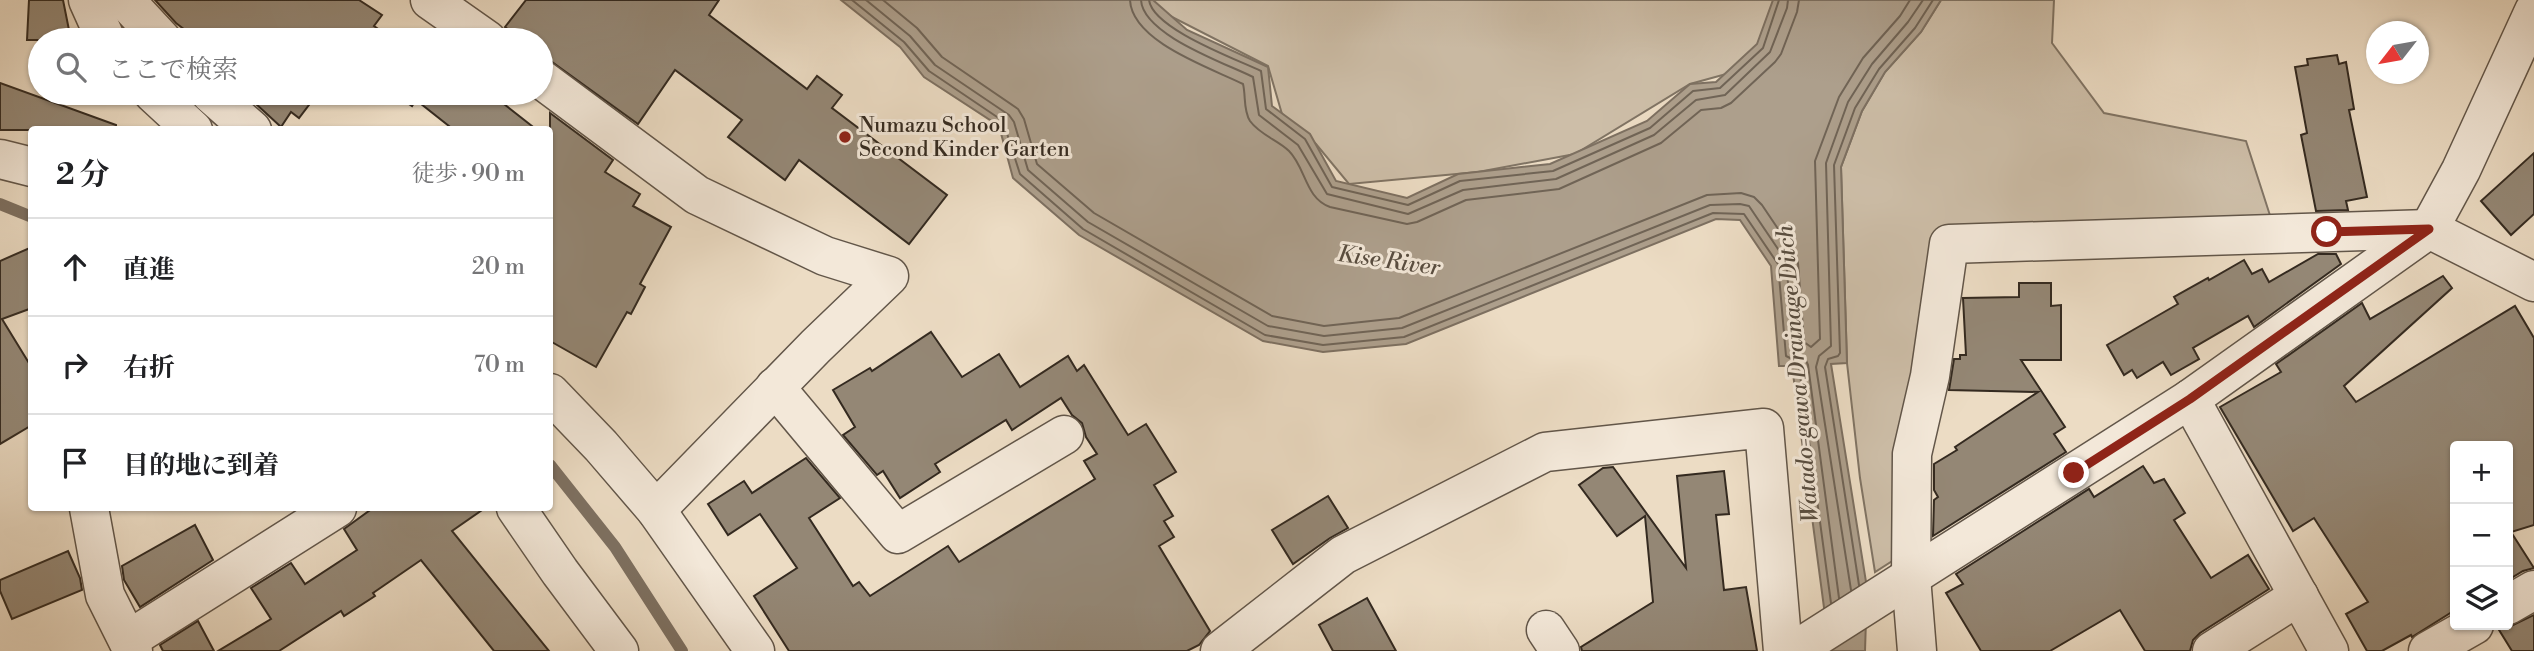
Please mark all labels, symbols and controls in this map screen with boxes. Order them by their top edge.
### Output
north arrow [2366,21,2429,84]
search box [28,28,553,105]
icon: search [52,48,90,86]
text: ここで検索 [108,54,238,86]
place label: Numazu School Second Kinder Garten [859,113,1070,163]
marker: Numazu School Second Kinder Garten [837,129,853,145]
text: 2 分 [56,156,110,194]
text: 徒歩 · 90 m [412,160,525,188]
route start [2311,216,2342,247]
water label: Watado-gawa Drainage Ditch [1771,224,1825,524]
water label: Kise River [1336,240,1443,282]
icon: ahead [56,248,94,286]
text: 20 m [472,253,525,281]
text: 直進 [123,254,175,286]
icon: right [56,346,94,384]
text: 70 m [474,351,525,379]
text: 右折 [123,352,175,384]
map controls [2450,441,2513,630]
button: + [2450,441,2513,504]
icon: arrive [56,444,94,482]
text: 目的地に到着 [123,450,279,482]
route end [2058,457,2089,488]
button: − [2450,504,2513,567]
button: layers [2450,567,2513,630]

